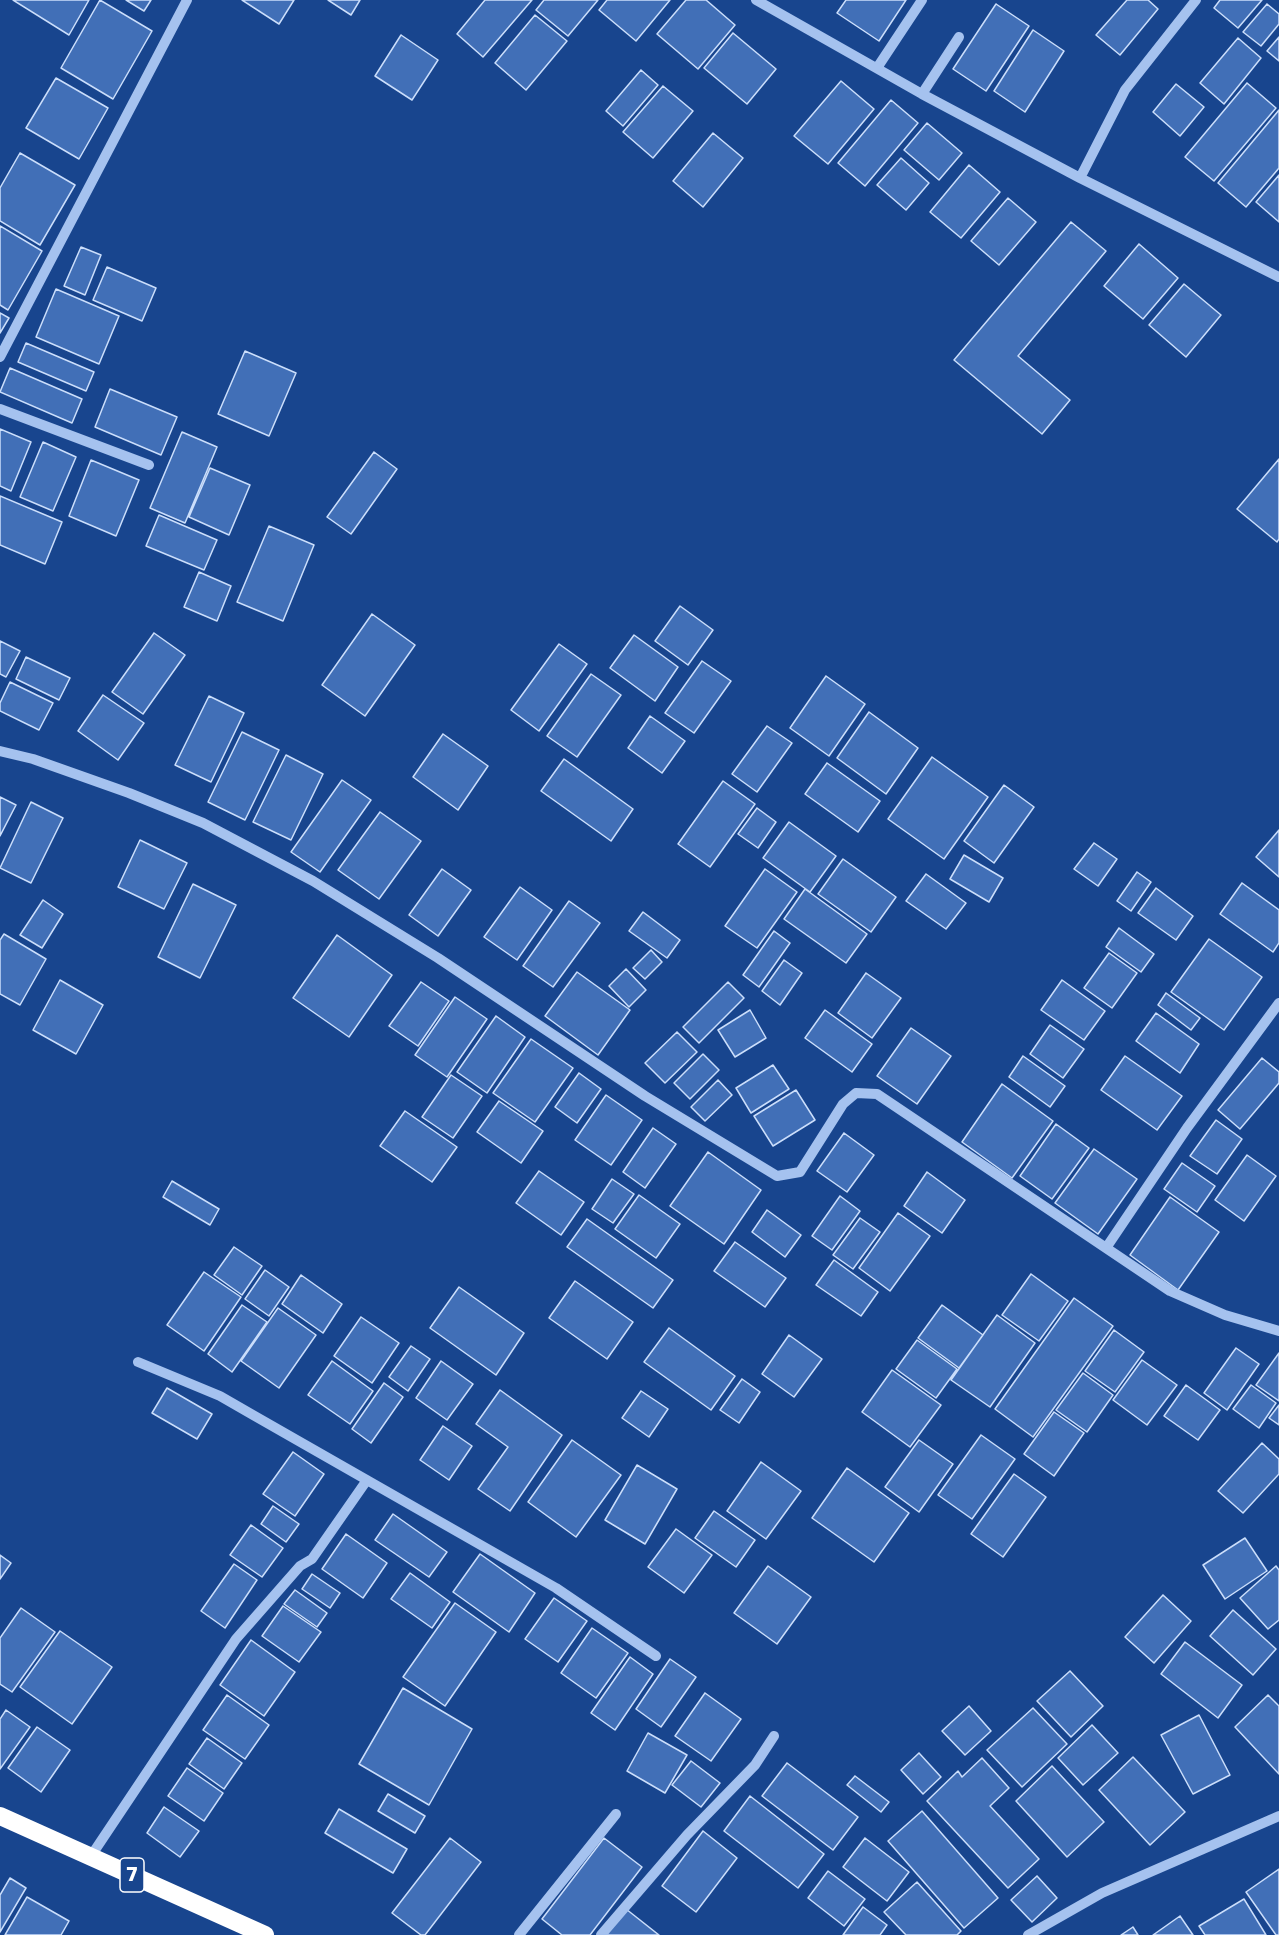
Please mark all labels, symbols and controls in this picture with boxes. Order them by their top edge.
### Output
road number: 7 [120,1858,144,1892]

